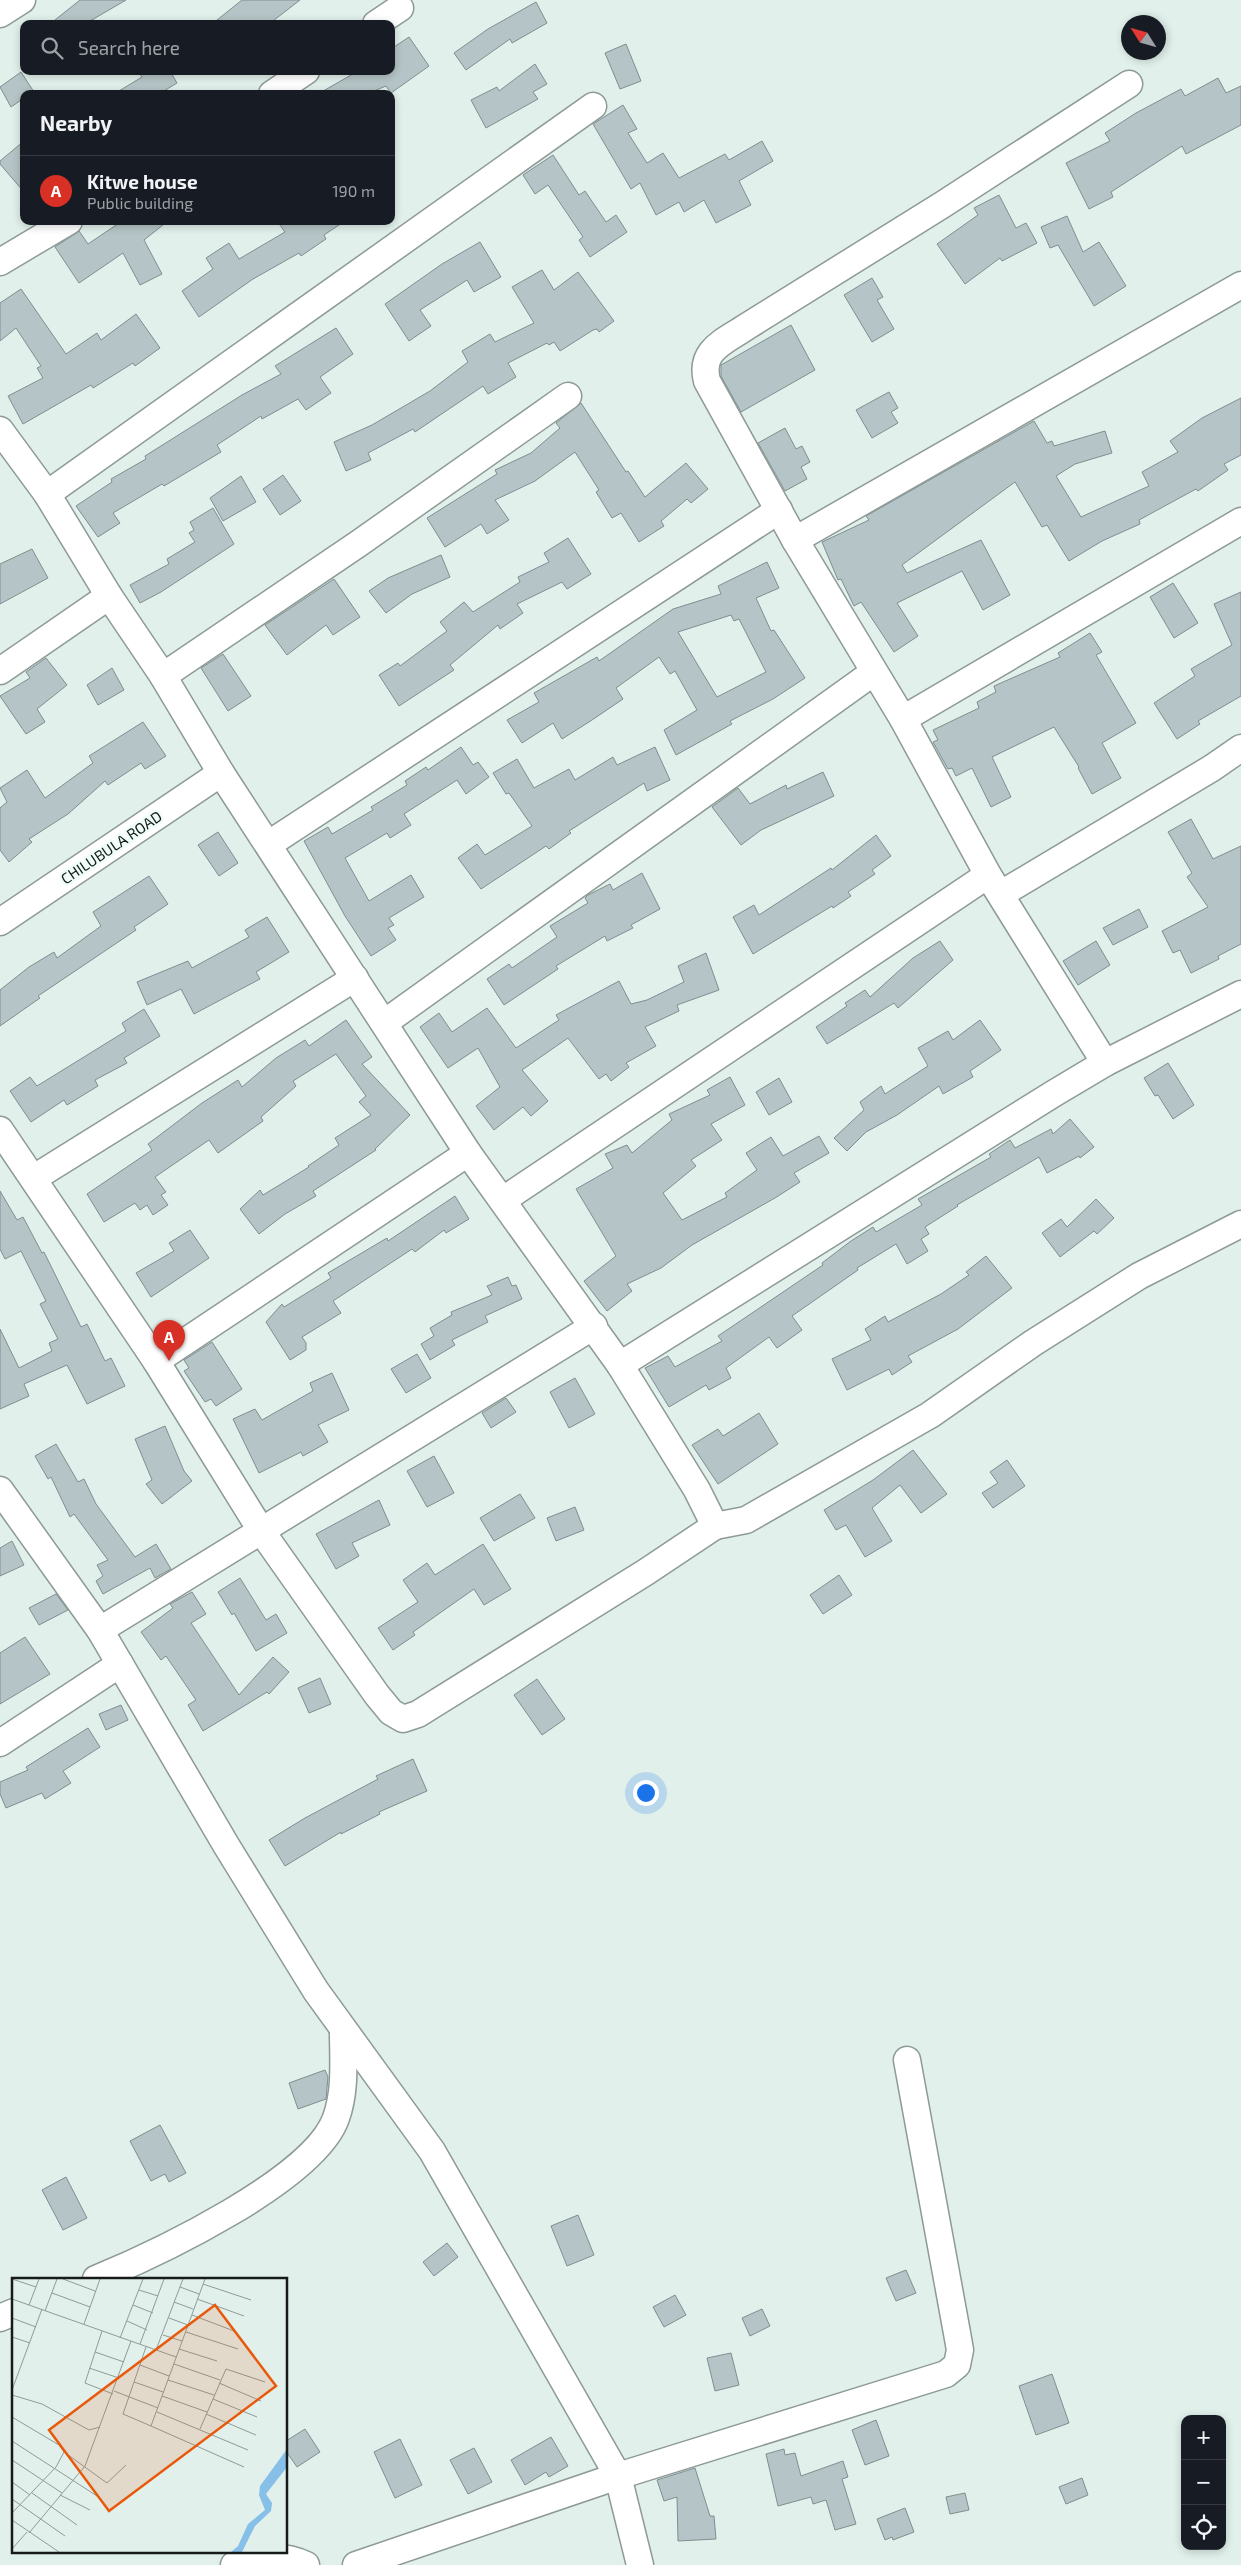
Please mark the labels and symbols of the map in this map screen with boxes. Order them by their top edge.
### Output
north arrow [1121,15,1166,60]
street label: CHILUBULA ROAD [57,807,165,887]
pin: A [153,1320,185,1361]
your location [633,1780,659,1806]
inset map [12,2278,288,2552]

